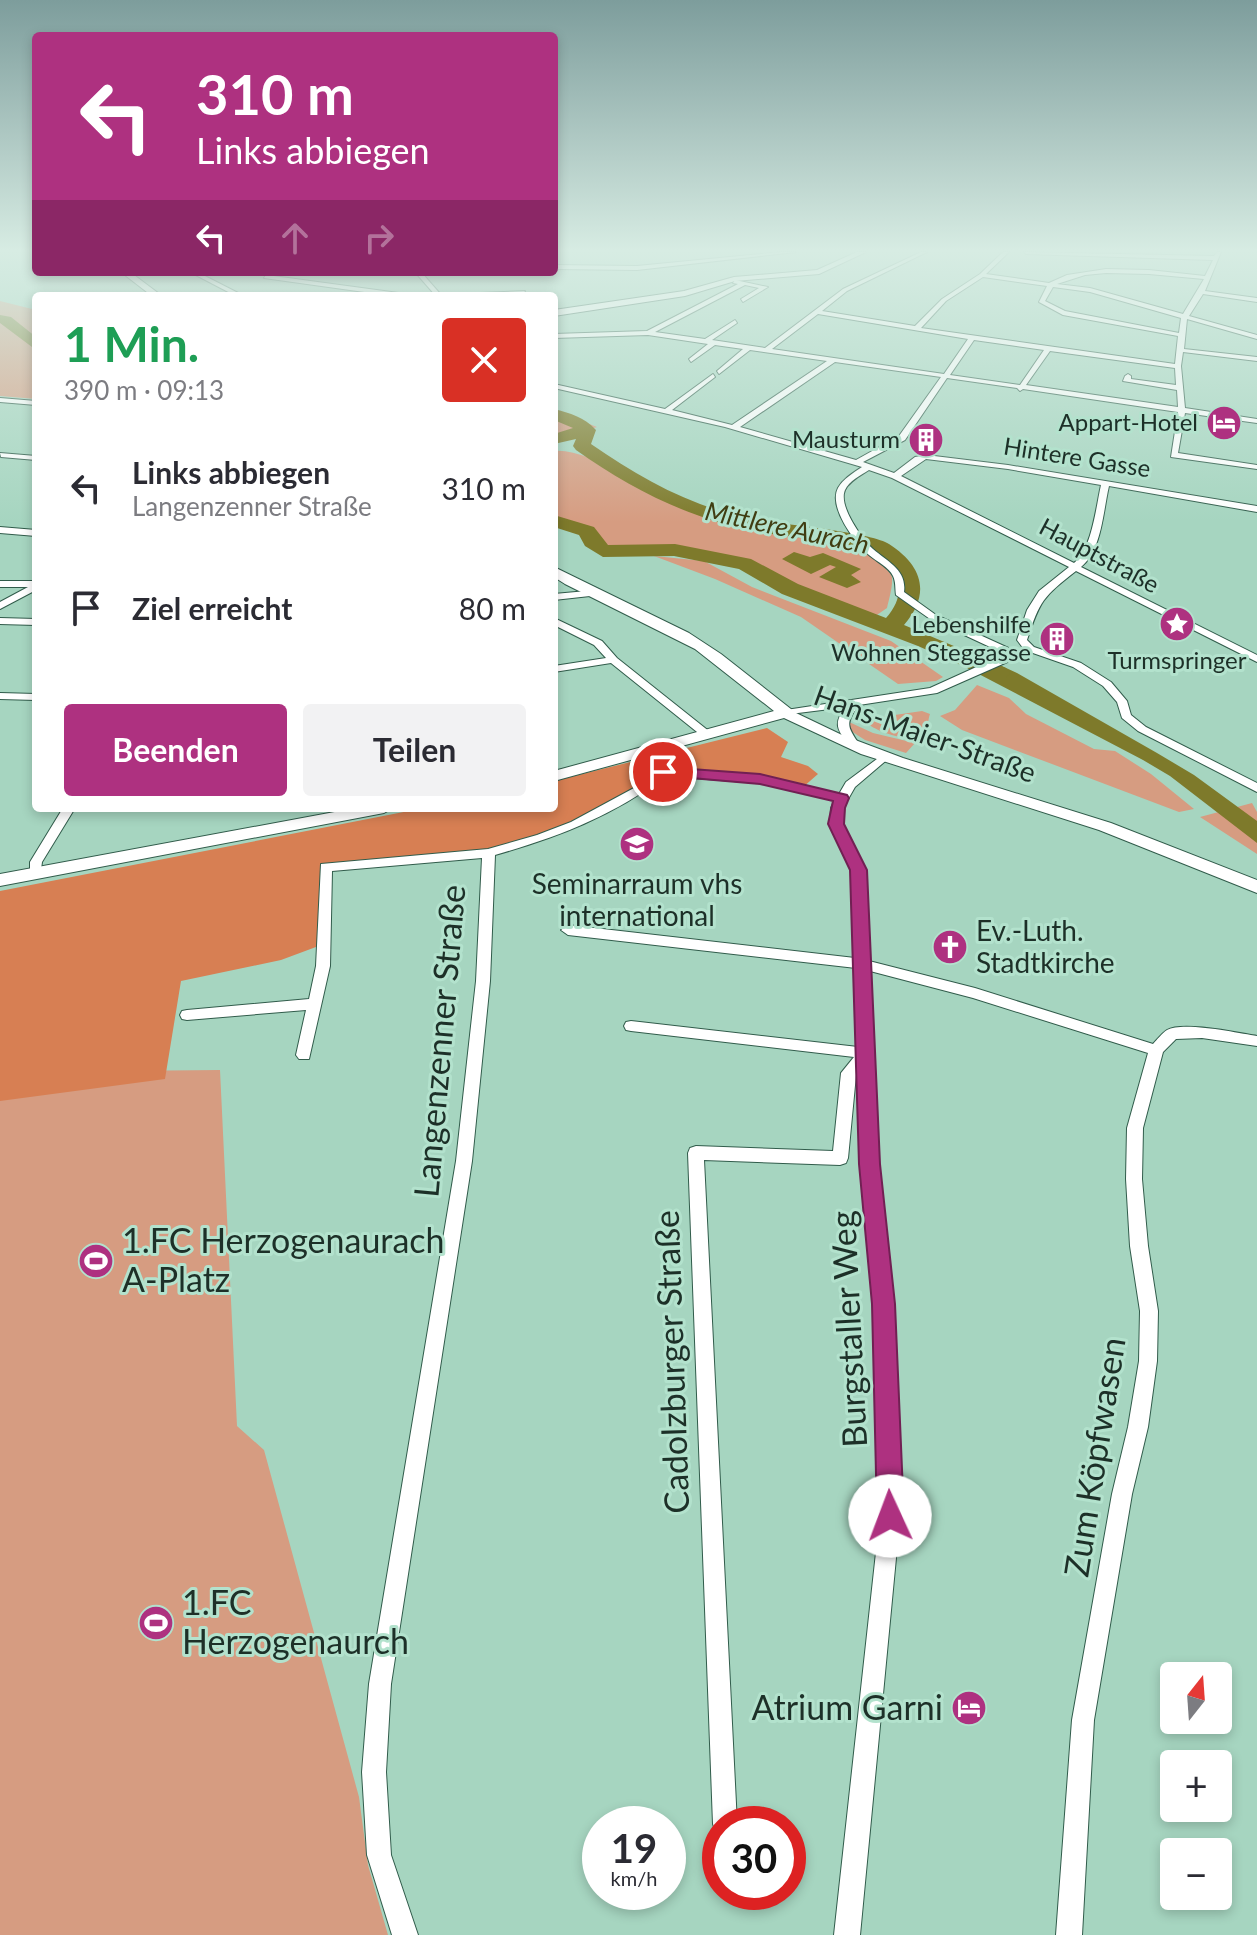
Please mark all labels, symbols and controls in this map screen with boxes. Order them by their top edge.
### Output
text: 310 m [196,60,354,127]
icon: left [64,64,168,168]
text: Links abbiegen [196,128,430,172]
icon: left [189,216,233,260]
icon: ahead [273,216,317,260]
icon: right [357,216,401,260]
text: 1 Min. [64,315,199,372]
button: close [442,318,526,402]
text: 390 m · 09:13 [64,374,224,406]
hotel icon: Appart-Hotel [1205,404,1243,442]
place label: Appart-Hotel [1058,407,1198,436]
building icon: Mausturm [907,421,945,459]
place label: Mausturm [792,424,900,453]
street label: Hintere Gasse [1002,431,1153,482]
text: Links abbiegen [132,454,330,490]
icon: left [64,466,108,510]
text: 310 m [441,470,526,506]
text: Langenzenner Straße [132,490,372,522]
water label: Mittlere Aurach [702,494,872,560]
street label: Hauptstraße [1035,511,1164,598]
icon: arrive [64,586,108,630]
text: Ziel erreicht [132,590,292,626]
text: 80 m [459,590,526,626]
place icon: Turmspringer [1158,605,1196,643]
place label: Lebenshilfe Wohnen Steggasse [831,609,1031,666]
building icon: Lebenshilfe Wohnen Steggasse [1038,620,1076,658]
place label: Turmspringer [1108,645,1247,674]
street label: Hans-Maier-Straße [810,677,1041,789]
button: Beenden [64,704,287,796]
button: Teilen [303,704,526,796]
pin [629,738,697,806]
icon: arrive [641,750,685,794]
school or university icon: Seminarraum vhs international [618,825,656,863]
place label: Seminarraum vhs international [532,866,742,932]
street label: Langenzenner Straße [404,883,473,1199]
place label: Ev.-Luth. Stadtkirche [976,913,1115,979]
church icon: Ev.-Luth. Stadtkirche [931,928,969,966]
street label: Cadolzburger Straße [645,1210,696,1514]
street label: Burgstaller Weg [821,1210,874,1448]
place label: 1.FC Herzogenaurach A-Platz [122,1219,445,1299]
sports icon: 1.FC Herzogenaurach A-Platz [77,1242,115,1280]
street label: Zum Köpfwasen [1054,1334,1133,1579]
position arrow [848,1474,932,1558]
place label: 1.FC Herzogenaurch [182,1581,409,1661]
sports icon: 1.FC Herzogenaurch [137,1604,175,1642]
north arrow [1160,1662,1232,1734]
map controls [1160,1662,1232,1910]
place label: Atrium Garni [752,1686,943,1727]
hotel icon: Atrium Garni [950,1689,988,1727]
button: + [1160,1750,1232,1822]
speed limit sign: 30 [702,1806,806,1910]
text: 19 [611,1824,657,1872]
button: − [1160,1838,1232,1910]
text: km/h [611,1866,657,1890]

